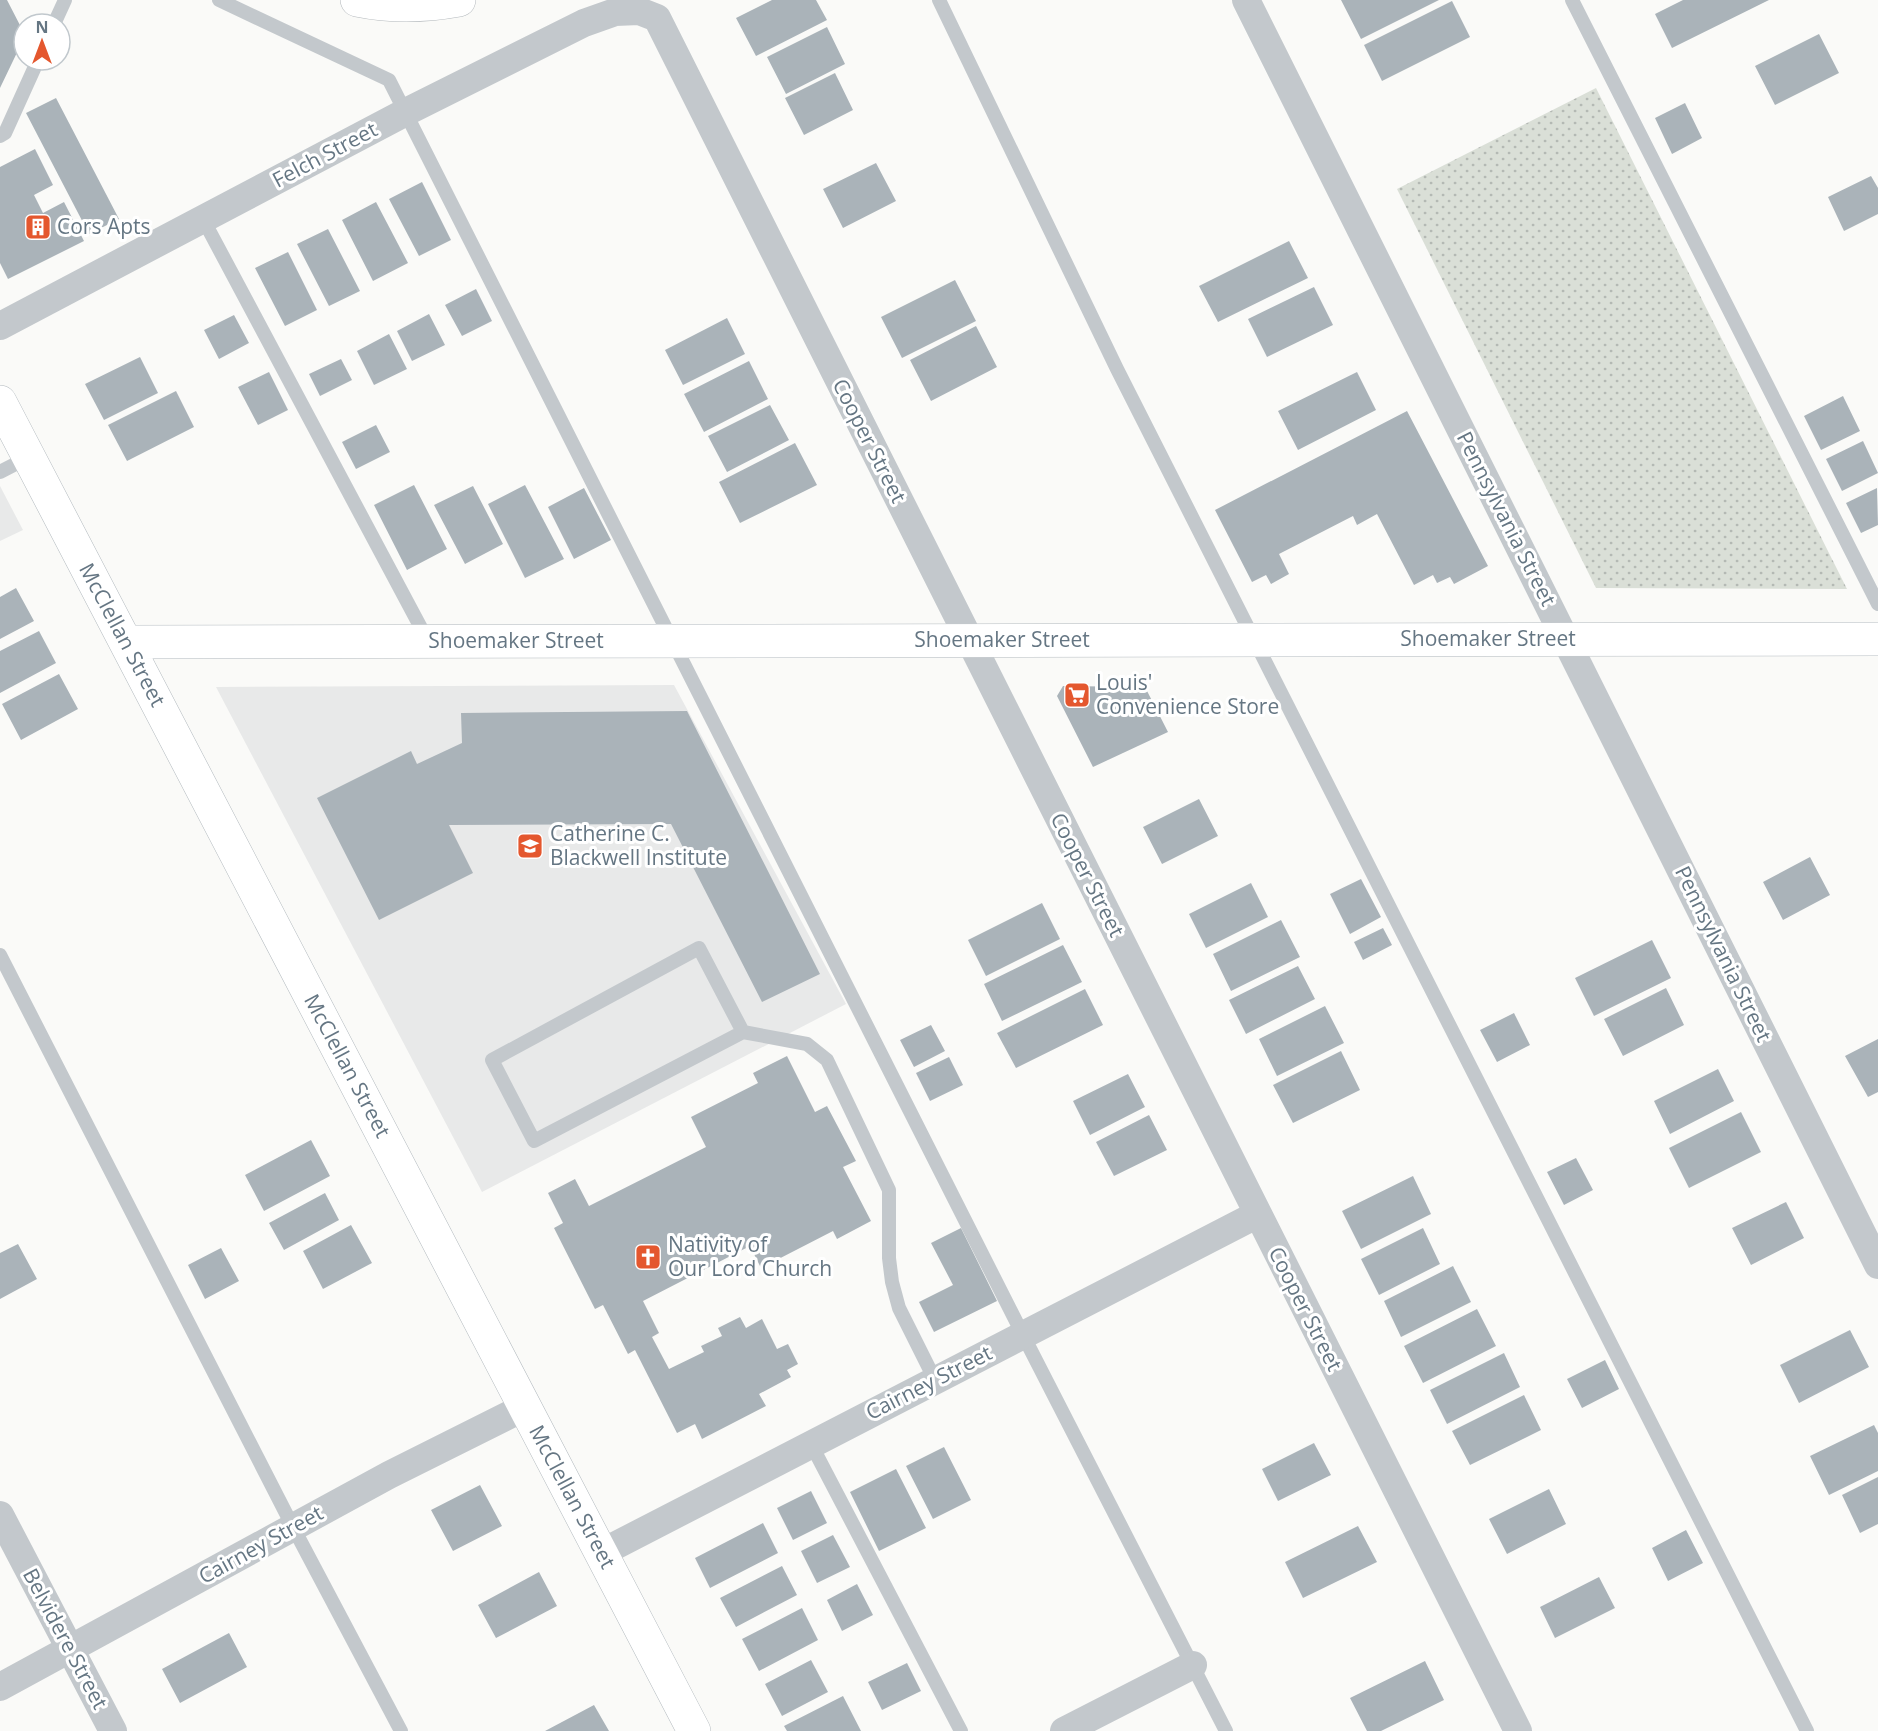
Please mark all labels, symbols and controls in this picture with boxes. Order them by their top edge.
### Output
north arrow [12,12,72,72]
text: N [35,16,49,38]
street label: Felch Street [267,115,382,193]
building icon: Cors Apts [23,212,53,242]
place label: Cors Apts [57,212,151,240]
street label: Cooper Street [827,374,913,507]
street label: Pennsylvania Street [1451,427,1563,611]
street label: McClellan Street [73,558,172,711]
street label: Shoemaker Street [1400,624,1576,652]
street label: Shoemaker Street [914,625,1090,653]
street label: Shoemaker Street [428,626,604,654]
place label: Louis' Convenience Store [1096,668,1279,720]
supermarket icon: Louis' Convenience Store [1062,680,1092,710]
street label: Cooper Street [1045,808,1131,941]
place label: Catherine C. Blackwell Institute [550,819,727,871]
school or university icon: Catherine C. Blackwell Institute [515,831,545,861]
street label: Pennsylvania Street [1669,861,1779,1046]
street label: McClellan Street [298,989,397,1142]
place label: Nativity of Our Lord Church [668,1230,832,1282]
church icon: Nativity of Our Lord Church [633,1242,663,1272]
street label: Cooper Street [1263,1242,1349,1375]
street label: Cairney Street [861,1338,996,1426]
street label: McClellan Street [523,1420,622,1573]
street label: Cairney Street [193,1498,328,1590]
street label: Belvidere Street [17,1563,115,1714]

